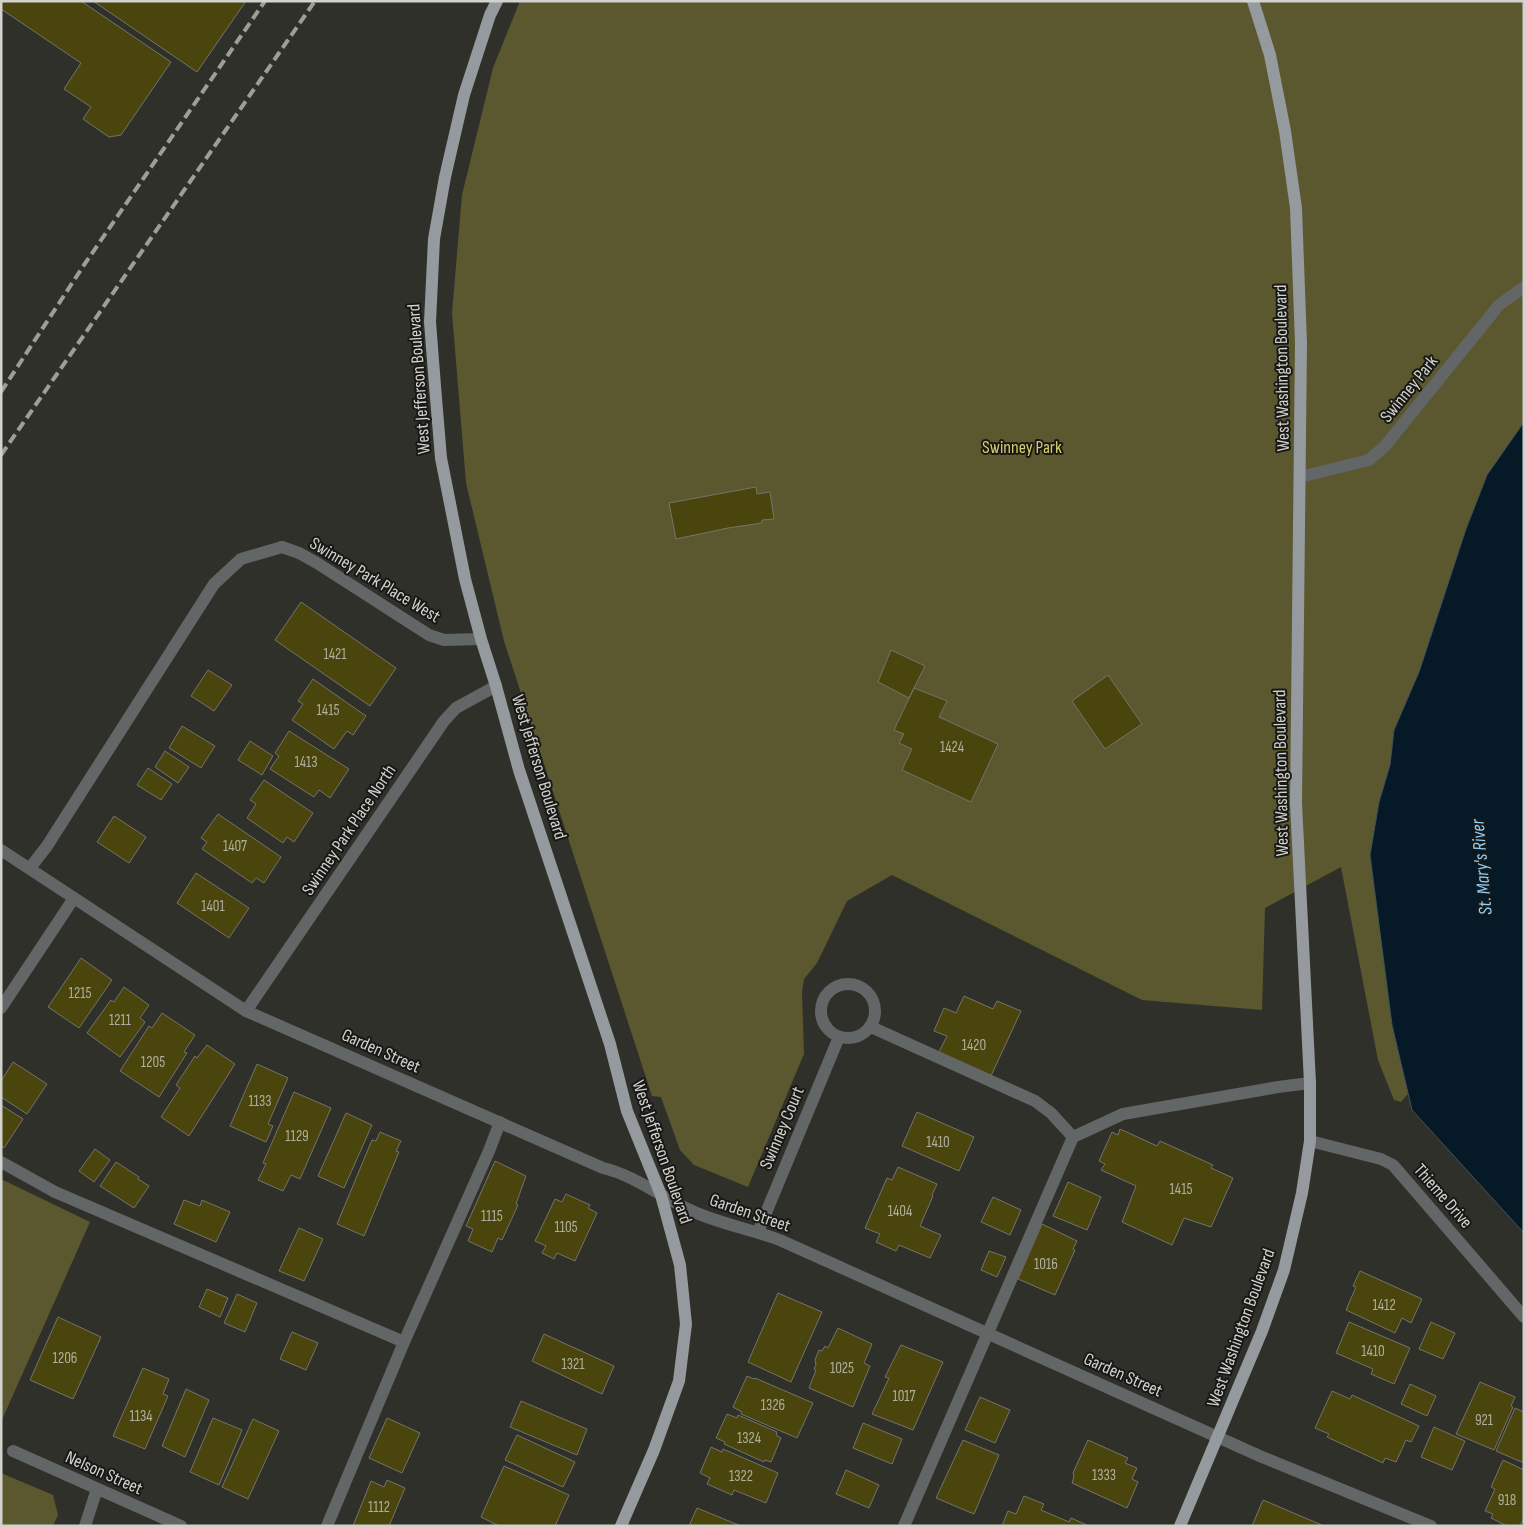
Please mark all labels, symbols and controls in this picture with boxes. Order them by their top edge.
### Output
street label: West Washington Boulevard [1270,284,1294,452]
street label: West Jefferson Boulevard [403,303,435,455]
street label: Swinney Park [1376,351,1442,427]
park label: Swinney Park [982,437,1062,458]
street label: Swinney Park Place West [306,533,444,627]
house number: 1421 [323,645,347,664]
street label: West Washington Boulevard [1269,689,1293,857]
street label: West Jefferson Boulevard [507,692,571,842]
house number: 1415 [317,701,339,720]
house number: 1424 [940,738,964,757]
house number: 1413 [294,753,318,772]
street label: Swinney Park Place North [298,761,400,899]
water label: St. Mary's River [1466,817,1498,916]
house number: 1407 [223,837,247,856]
house number: 1401 [201,897,225,916]
house number: 1215 [69,984,91,1003]
house number: 1211 [109,1011,132,1030]
street label: Garden Street [338,1024,424,1078]
house number: 1420 [962,1036,986,1055]
house number: 1205 [141,1053,165,1072]
street label: West Jefferson Boulevard [628,1077,696,1227]
street label: Swinney Court [755,1083,809,1173]
house number: 1133 [248,1092,272,1111]
house number: 1129 [285,1127,309,1146]
house number: 1410 [926,1133,950,1152]
street label: Thieme Drive [1409,1159,1477,1233]
house number: 1415 [1170,1180,1192,1199]
street label: Garden Street [707,1189,794,1237]
house number: 1404 [888,1202,912,1221]
house number: 1115 [481,1207,503,1226]
house number: 1105 [554,1218,578,1237]
street label: West Washington Boulevard [1203,1246,1279,1410]
house number: 1016 [1034,1255,1058,1274]
house number: 1412 [1372,1296,1396,1315]
house number: 1410 [1361,1342,1385,1361]
street label: Garden Street [1080,1348,1166,1402]
house number: 1206 [53,1349,77,1368]
house number: 1321 [561,1355,585,1374]
house number: 1025 [830,1359,854,1378]
house number: 1017 [892,1387,916,1406]
house number: 1326 [761,1396,785,1415]
house number: 1134 [129,1407,153,1426]
house number: 921 [1475,1411,1494,1430]
house number: 1324 [737,1429,761,1448]
street label: Nelson Street [62,1447,146,1500]
house number: 1333 [1092,1466,1116,1485]
house number: 1322 [729,1467,753,1486]
house number: 918 [1498,1491,1516,1510]
house number: 1112 [368,1498,390,1517]

